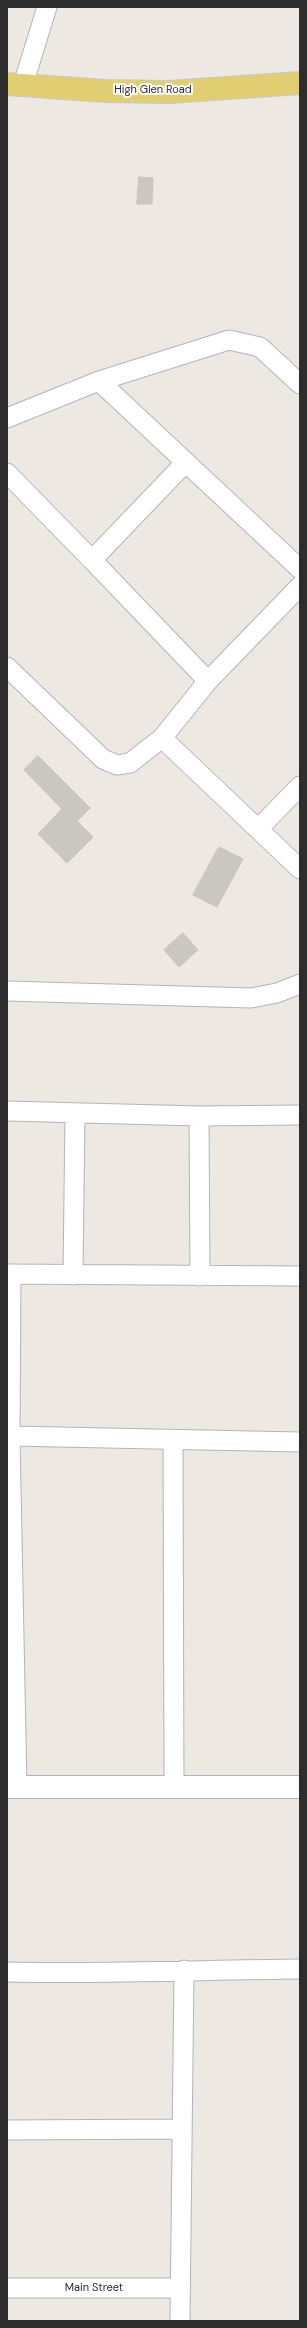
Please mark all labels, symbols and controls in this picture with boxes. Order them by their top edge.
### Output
street label: High Glen Road [114,83,192,97]
street label: Main Street [65,2281,123,2295]

